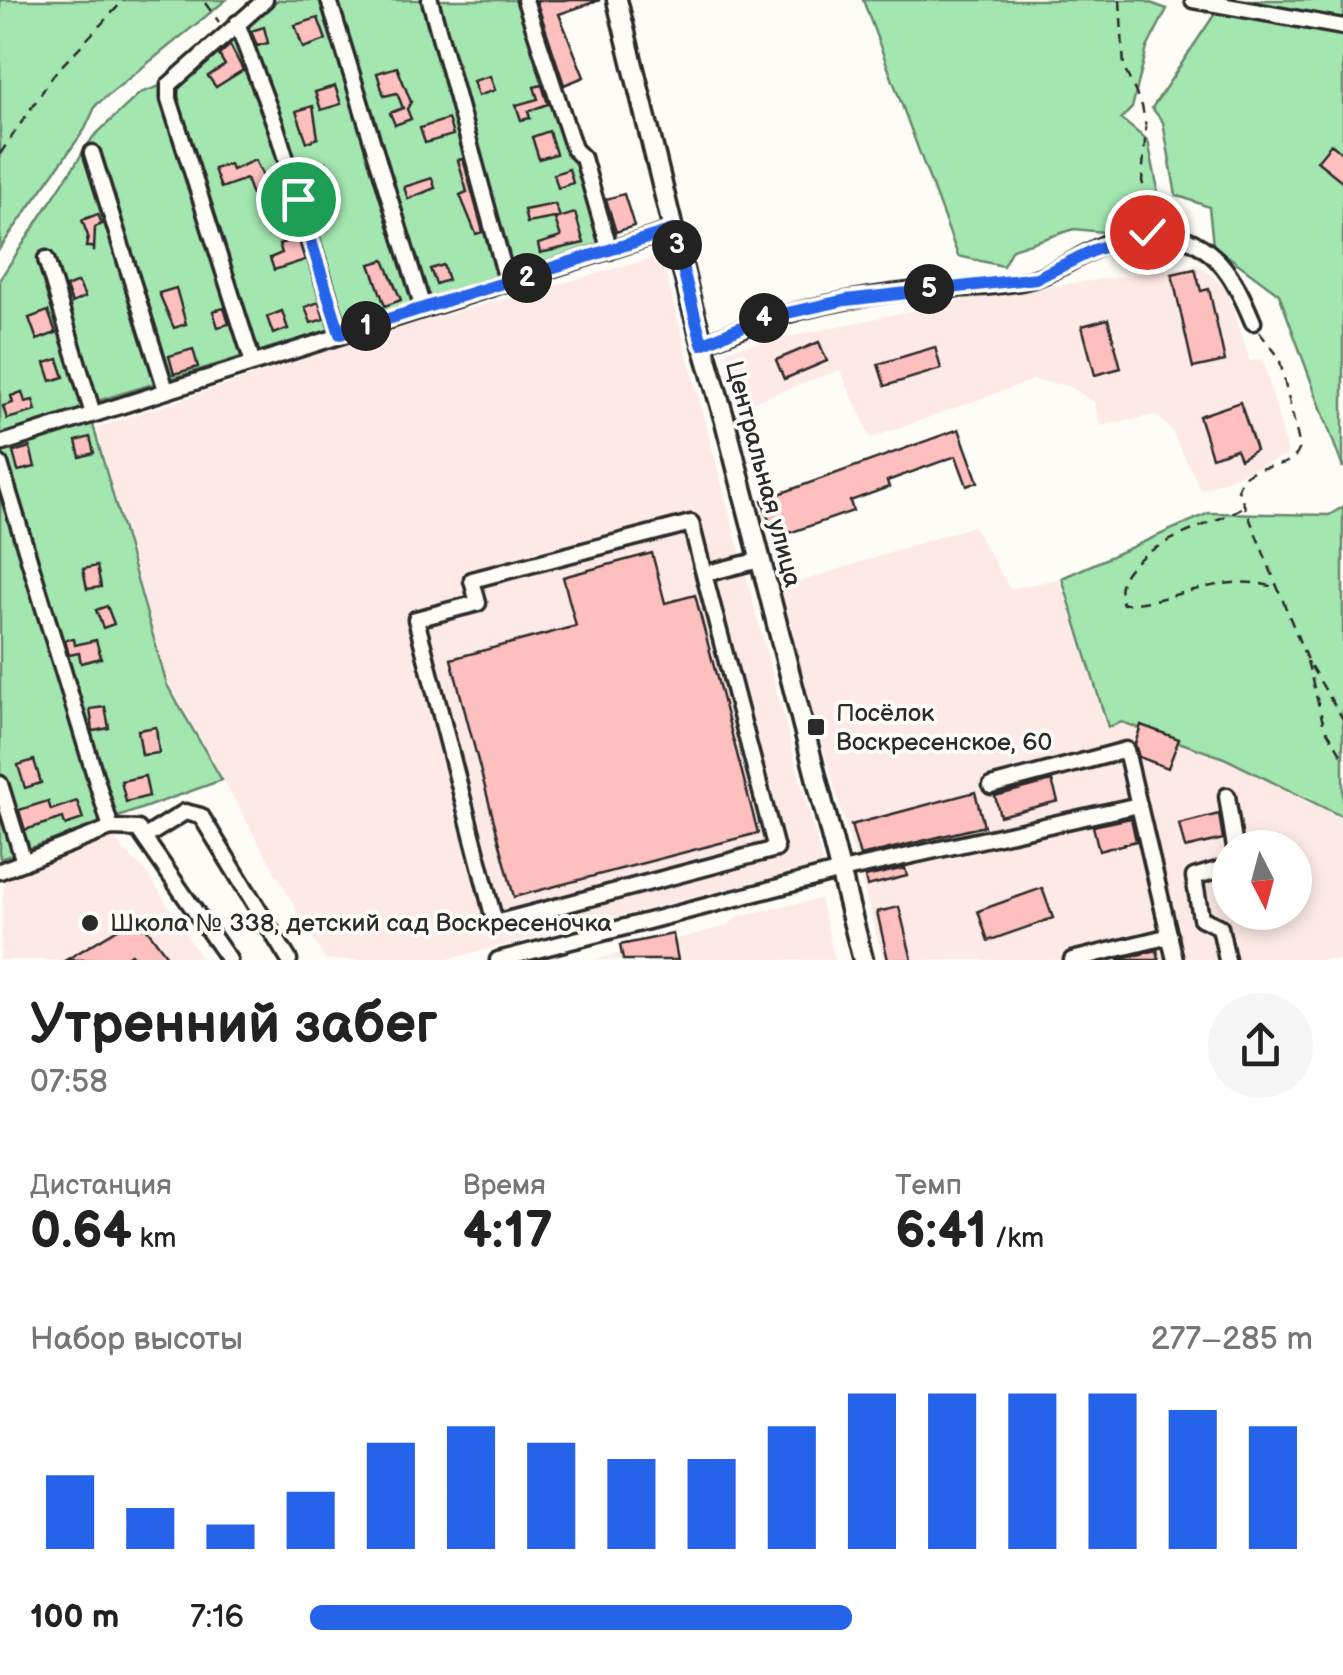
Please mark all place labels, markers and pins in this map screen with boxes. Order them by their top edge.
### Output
pin [256,157,341,242]
pin [1105,190,1190,275]
pin: 3 [652,220,702,270]
pin: 2 [502,253,552,303]
pin: 5 [904,264,954,314]
pin: 4 [739,293,789,343]
pin: 1 [341,301,391,351]
place label: Посёлок Воскресенское, 60 [836,698,1052,758]
marker: Посёлок Воскресенское, 60 [805,716,827,738]
place label: Школа № 338, детский сад Воскресеночка [110,908,612,939]
marker: Школа № 338, детский сад Воскресеночка [79,912,101,934]

